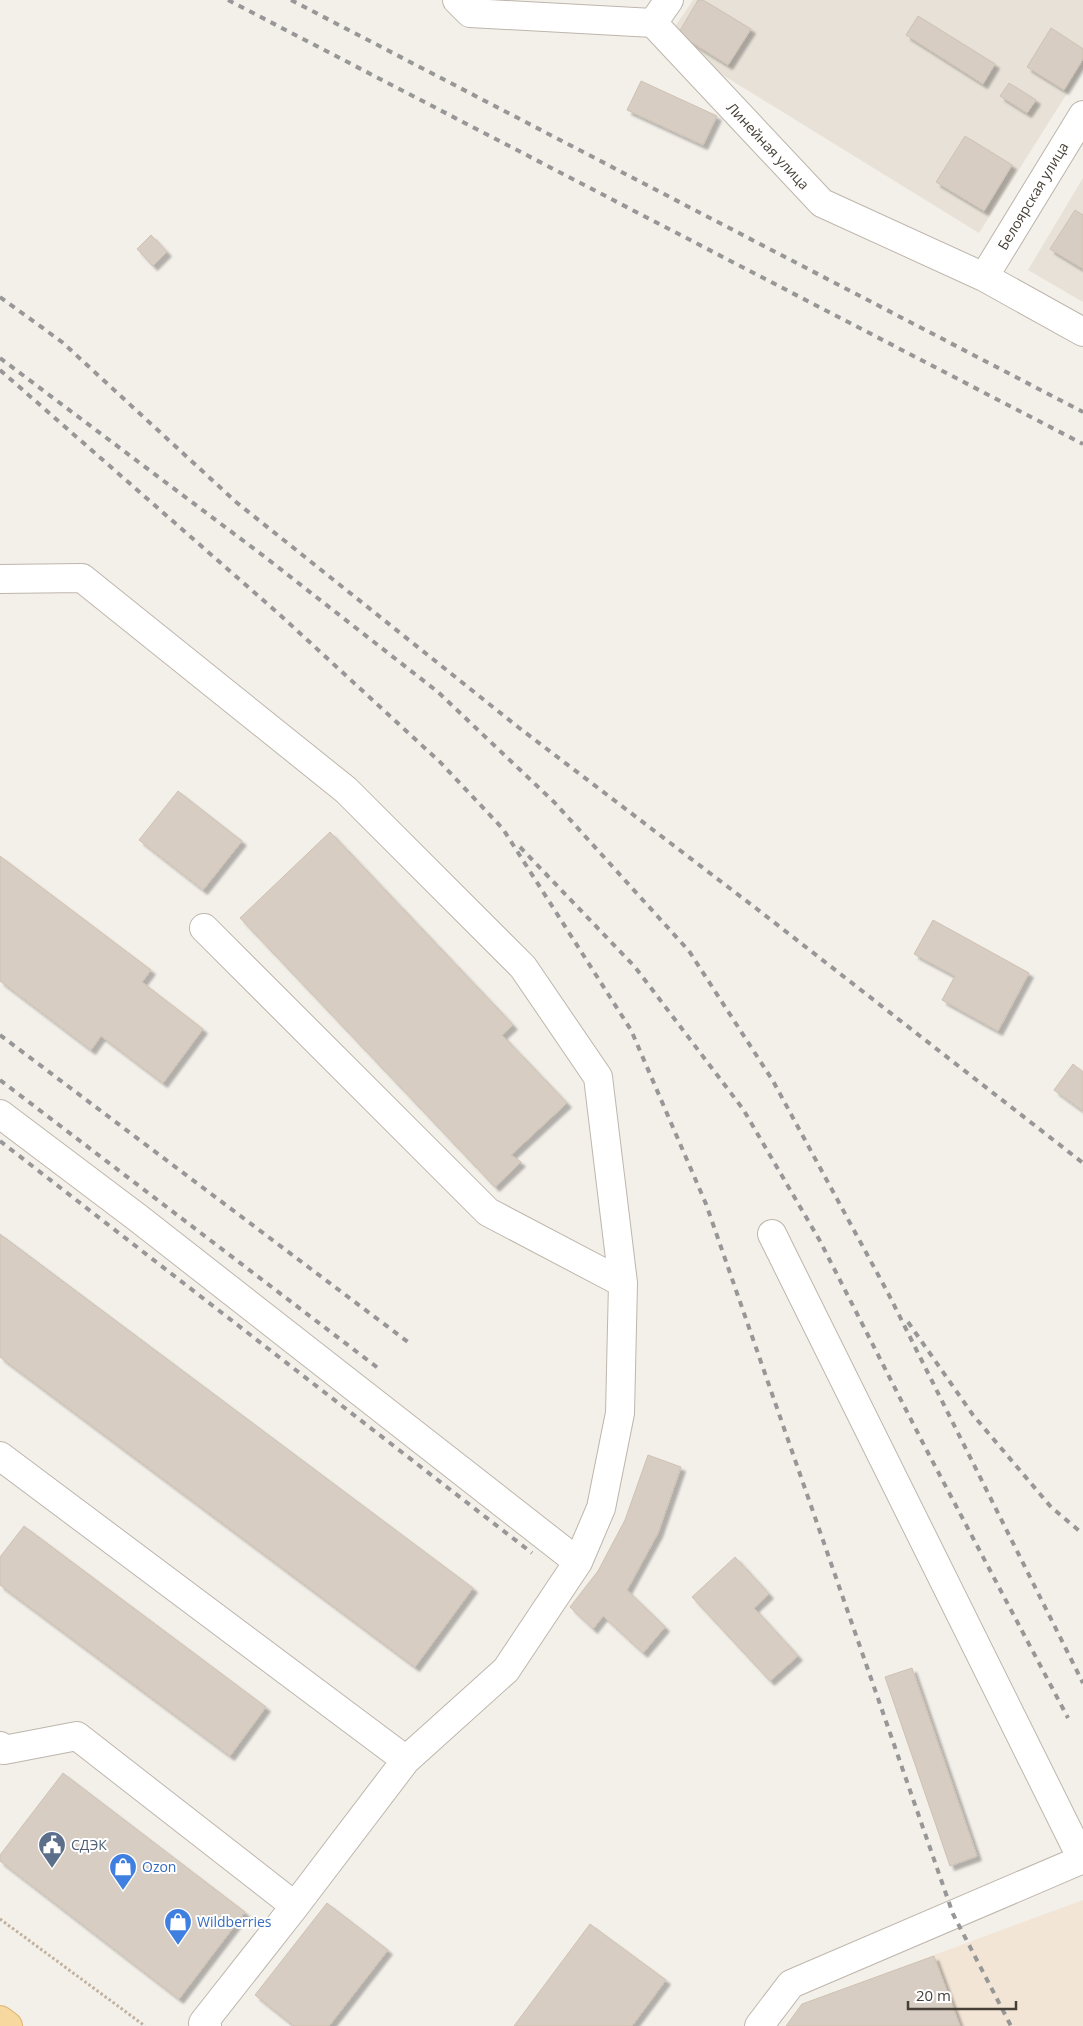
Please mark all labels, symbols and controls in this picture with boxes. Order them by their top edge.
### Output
street label: Линейная улица [723,98,814,193]
street label: Белоярская улица [993,138,1072,253]
public building icon: СДЭК [37,1830,67,1869]
place label: СДЭК [71,1835,107,1854]
shop icon: Ozon [108,1852,138,1891]
place label: Ozon [142,1857,176,1876]
shop icon: Wildberries [163,1907,193,1946]
place label: Wildberries [197,1912,272,1931]
scale bar [908,1978,1016,2010]
text: 20 m [916,1985,951,2005]

